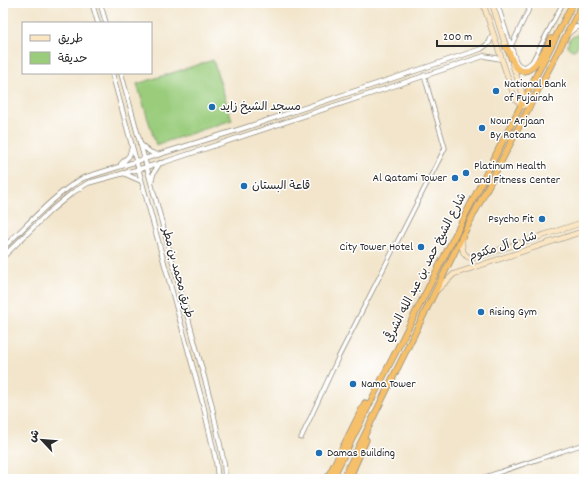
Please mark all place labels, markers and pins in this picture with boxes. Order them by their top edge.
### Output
place label: National Bank of Fujairah [504,76,566,107]
marker: National Bank of Fujairah [491,86,501,96]
place label: مسجد الشيخ زايد [220,99,301,116]
marker: مسجد الشيخ زايد [207,102,217,112]
place label: Nour Arjaan By Rotana [490,113,545,144]
marker: Nour Arjaan By Rotana [477,123,487,133]
place label: Platinum Health and Fitness Center [474,158,561,189]
marker: Platinum Health and Fitness Center [461,168,471,178]
place label: Al Qatami Tower [372,170,448,187]
marker: Al Qatami Tower [450,173,460,183]
place label: قاعة البستان [252,178,310,195]
marker: قاعة البستان [239,181,249,191]
place label: Psycho Fit [488,211,535,228]
marker: Psycho Fit [537,214,547,224]
place label: City Tower Hotel [340,239,413,256]
marker: City Tower Hotel [416,242,426,252]
place label: Rising Gym [489,304,537,321]
marker: Rising Gym [476,307,486,317]
place label: Nama Tower [361,376,416,393]
marker: Nama Tower [348,379,358,389]
place label: Damas Building [327,445,395,462]
marker: Damas Building [314,448,324,458]

